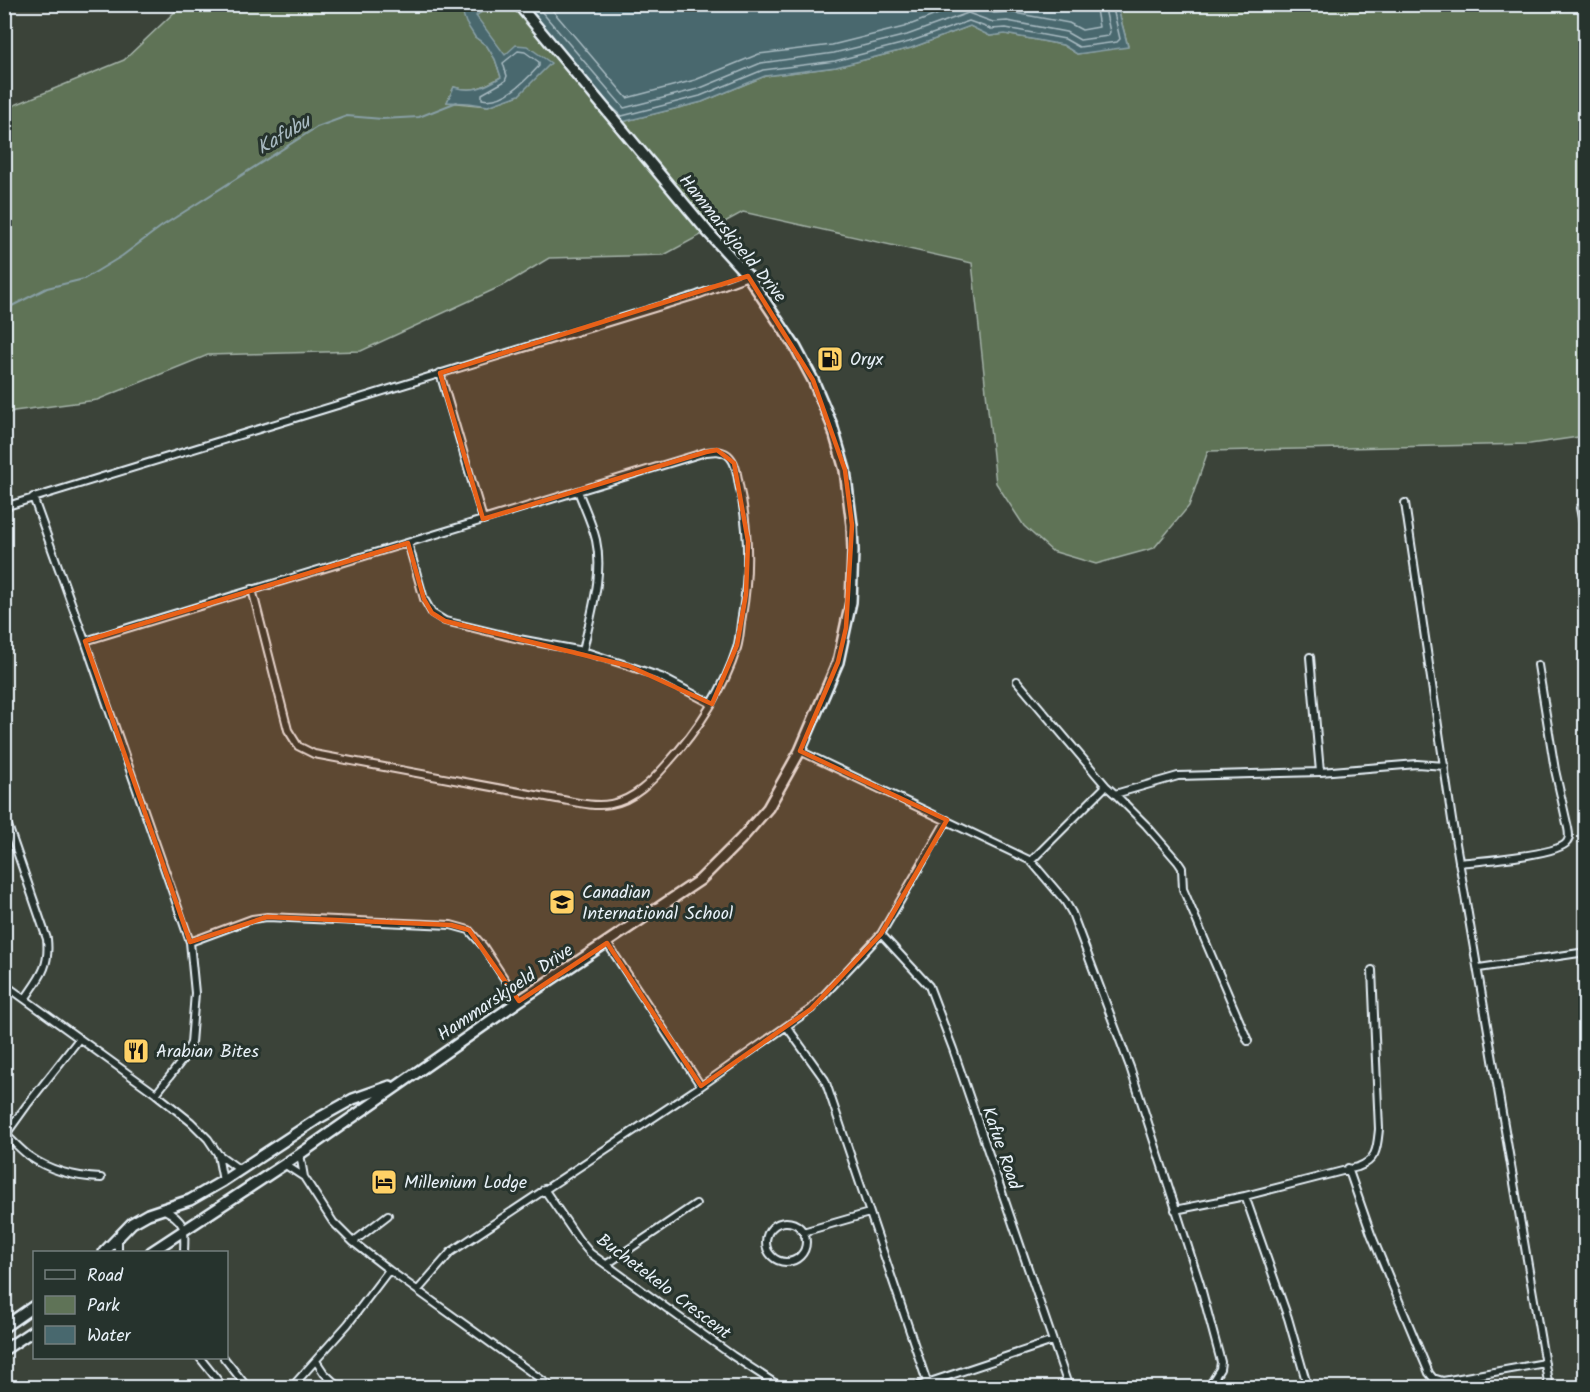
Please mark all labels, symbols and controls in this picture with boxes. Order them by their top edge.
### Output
water label: Kafubu [251,106,319,164]
street label: Hammarskjoeld Drive [671,168,793,310]
fuel station icon: Oryx [815,344,845,374]
place label: Oryx [850,346,883,375]
place label: Canadian International School [582,879,734,929]
school or university icon: Canadian International School [547,887,577,917]
street label: Hammarskjoeld Drive [432,937,580,1050]
restaurant icon: Arabian Bites [121,1036,151,1066]
place label: Arabian Bites [156,1038,259,1067]
street label: Kafue Road [973,1103,1029,1195]
hotel icon: Millenium Lodge [369,1167,399,1197]
place label: Millenium Lodge [404,1169,527,1198]
street label: Buchetekelo Crescent [590,1227,738,1348]
legend [33,1251,228,1359]
text: Road [87,1262,124,1291]
text: Park [87,1292,120,1321]
text: Water [87,1322,132,1351]

